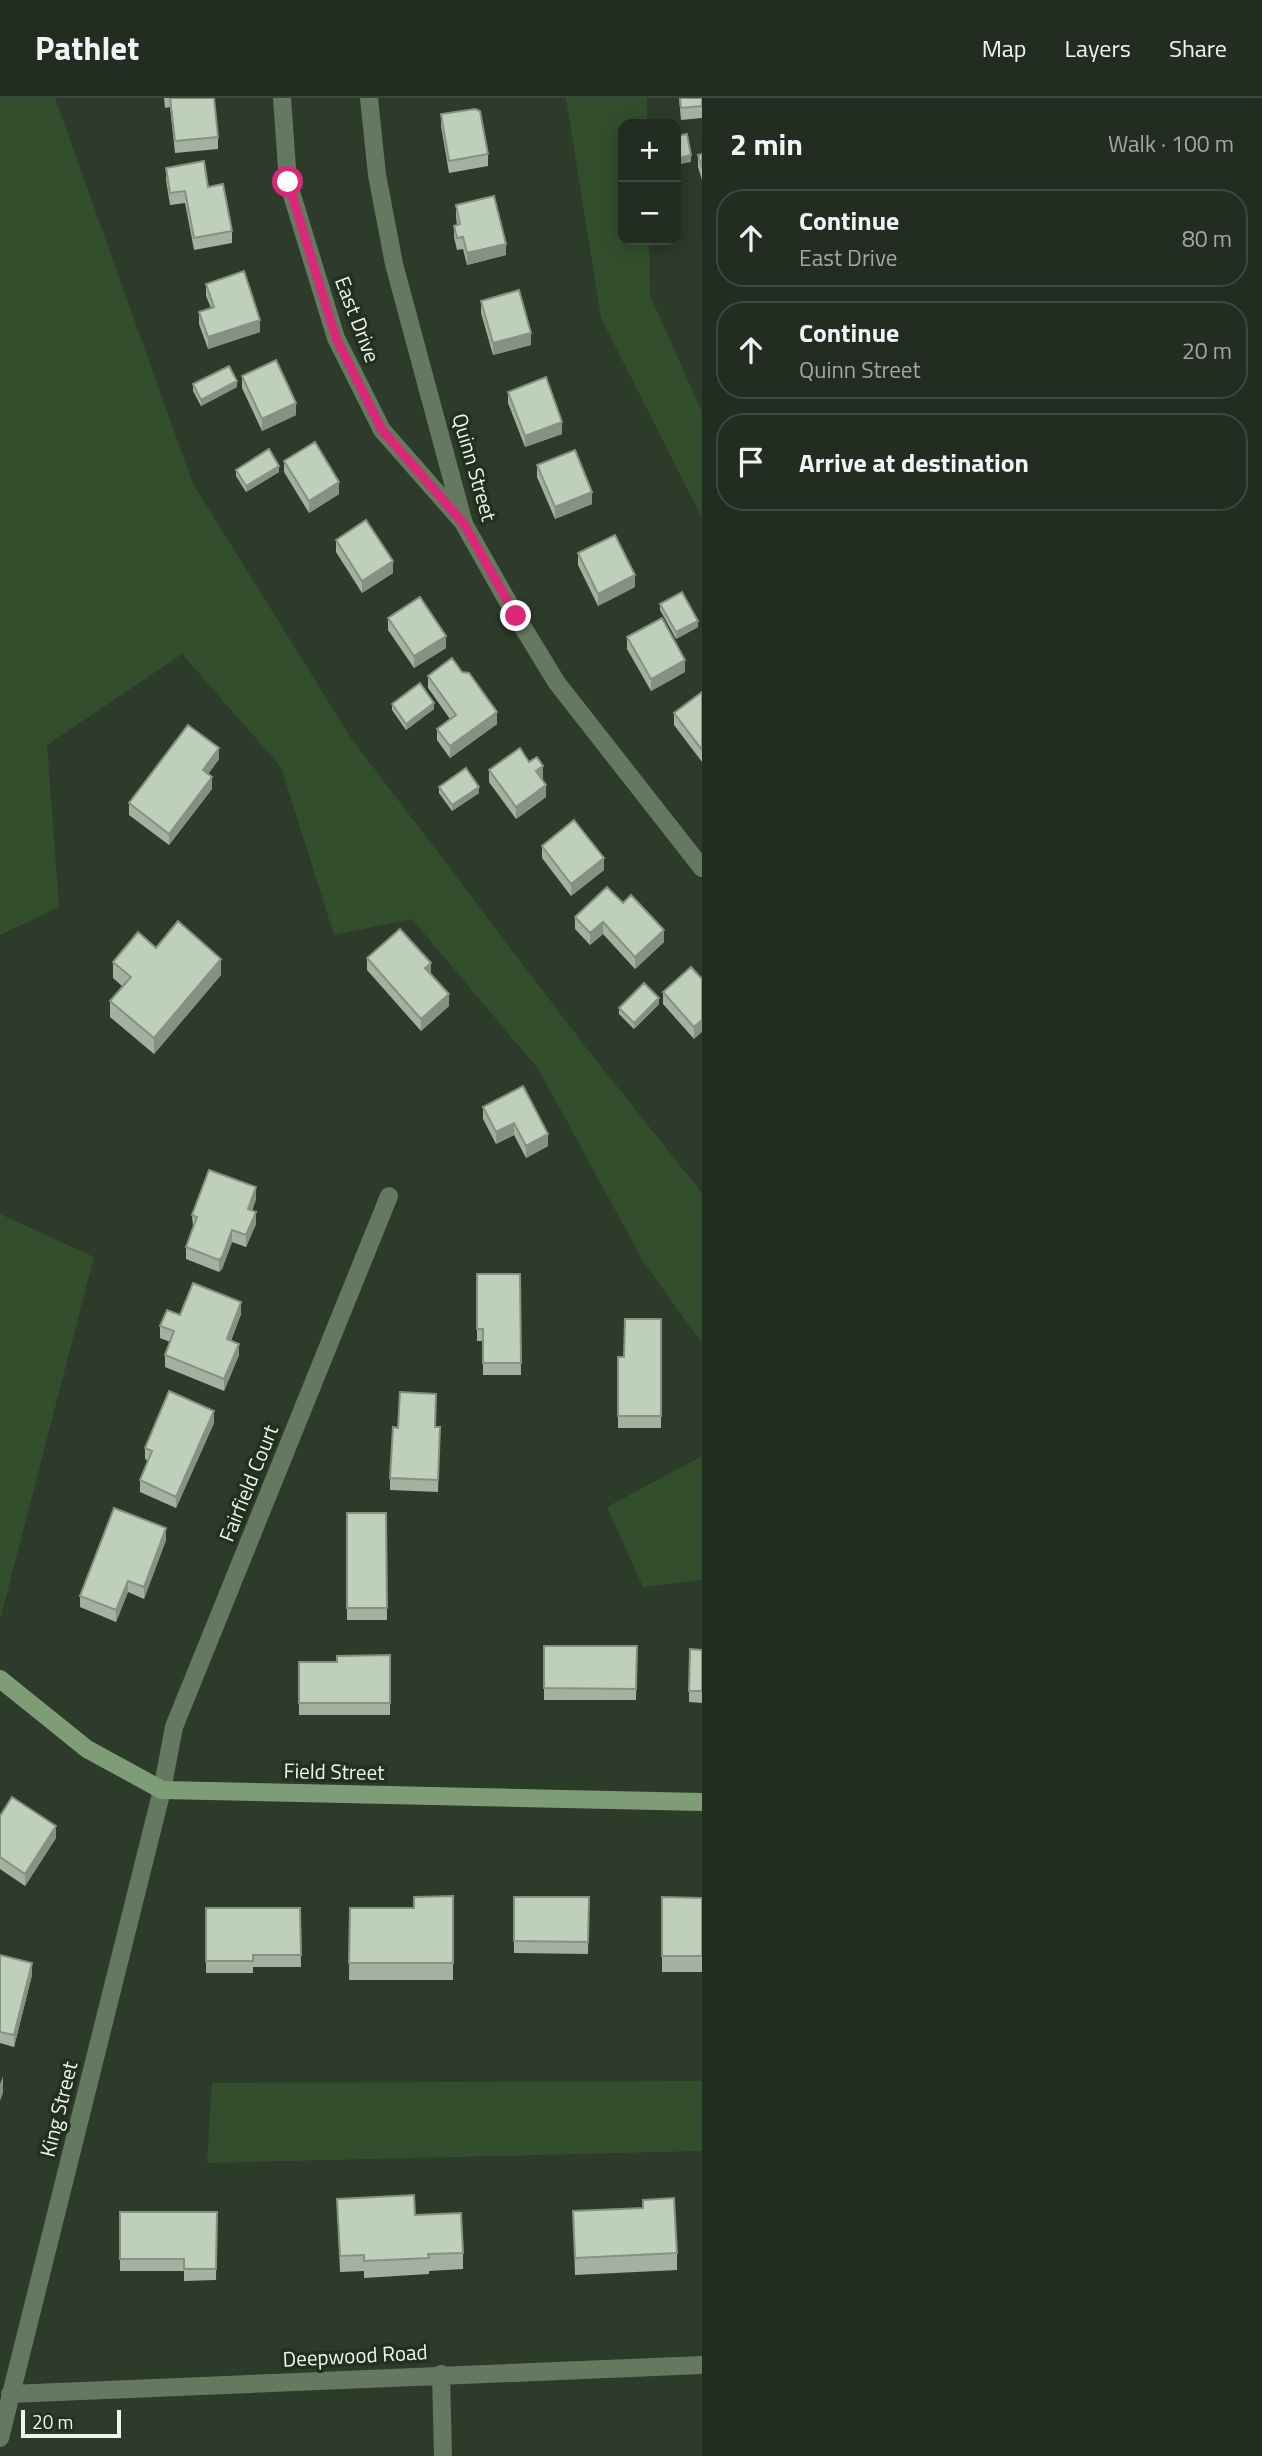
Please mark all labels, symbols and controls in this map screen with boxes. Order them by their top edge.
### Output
text: Pathlet [35,23,139,73]
text: Map [982,30,1027,66]
text: Layers [1065,30,1131,66]
text: Share [1169,30,1227,66]
map controls [618,119,681,245]
button: + [618,119,681,182]
text: 2 min [730,121,803,167]
text: Walk · 100 m [1108,126,1234,161]
route start [272,166,303,197]
button: − [618,182,681,245]
text: Continue [799,201,899,240]
icon: ahead [732,219,770,257]
text: 80 m [1182,221,1232,256]
text: East Drive [799,240,897,275]
street label: East Drive [327,271,389,367]
text: Continue [799,313,899,352]
icon: ahead [732,331,770,369]
text: 20 m [1182,333,1232,368]
text: Quinn Street [799,352,921,387]
street label: Quinn Street [444,409,506,525]
icon: arrive [732,443,770,481]
text: Arrive at destination [799,443,1029,482]
route end [500,600,531,631]
street label: Fairfield Court [210,1419,286,1546]
street label: Field Street [283,1754,385,1788]
street label: King Street [31,2057,85,2160]
street label: Deepwood Road [282,2335,428,2375]
scale bar [21,2407,121,2439]
text: 20 m [32,2407,73,2436]

